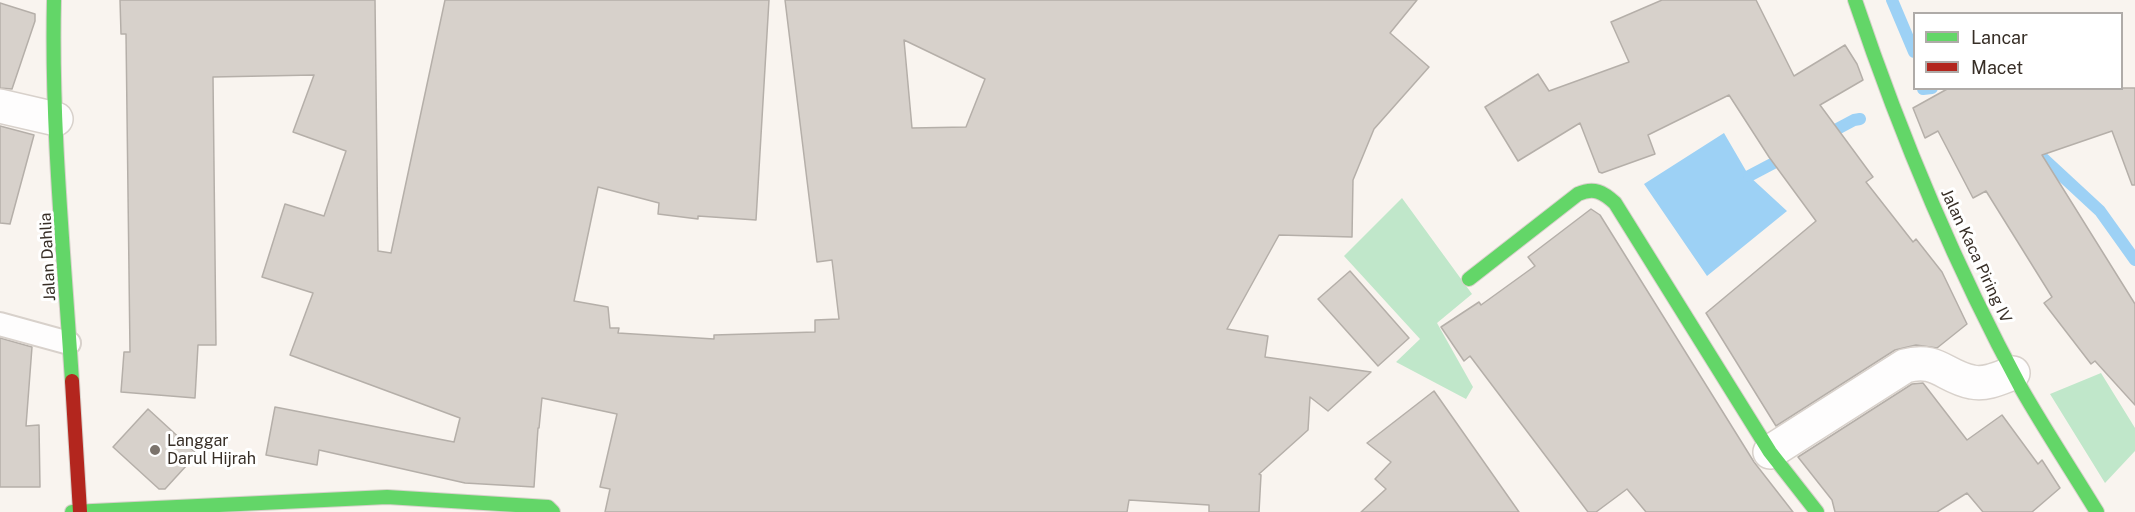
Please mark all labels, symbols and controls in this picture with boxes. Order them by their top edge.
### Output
legend [1913,12,2123,90]
text: Lancar [1971,27,2028,48]
text: Macet [1971,57,2023,78]
street label: Jalan Kaca Piring IV [1937,186,2015,326]
street label: Jalan Dahlia [36,212,60,302]
place label: Langgar Darul Hijrah [167,431,256,469]
marker: Langgar Darul Hijrah [148,443,162,457]

